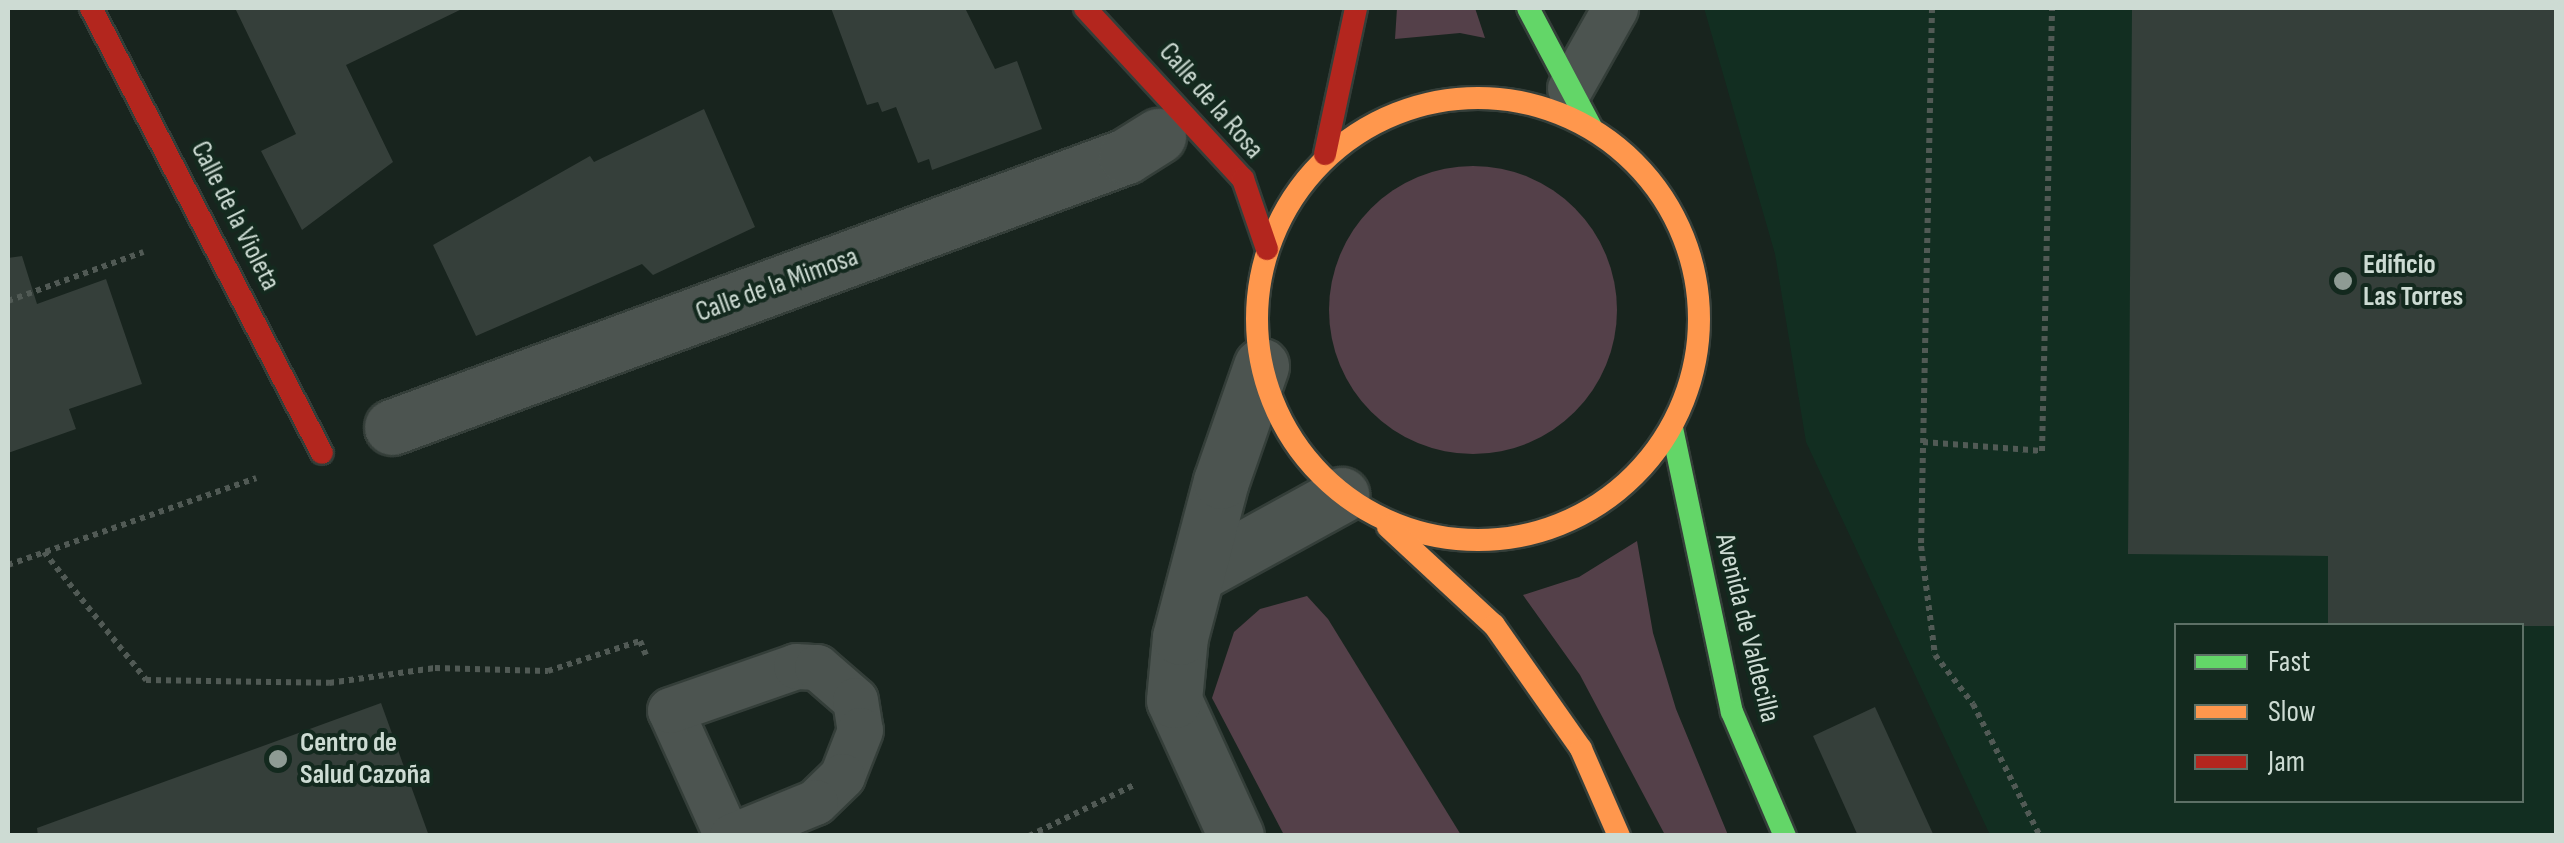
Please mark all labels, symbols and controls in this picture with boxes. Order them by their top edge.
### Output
street label: Calle de la Rosa [1151,36,1271,166]
street label: Calle de la Violeta [183,136,287,296]
street label: Calle de la Mimosa [691,240,863,330]
place label: Edificio Las Torres [2363,248,2463,314]
marker: Edificio Las Torres [2332,270,2354,292]
street label: Avenida de Valdecilla [1707,530,1787,726]
legend [2174,623,2524,803]
text: Fast [2268,644,2310,680]
text: Slow [2268,694,2316,730]
place label: Centro de Salud Cazoña [300,726,431,792]
text: Jam [2268,744,2305,780]
marker: Centro de Salud Cazoña [265,746,291,772]

